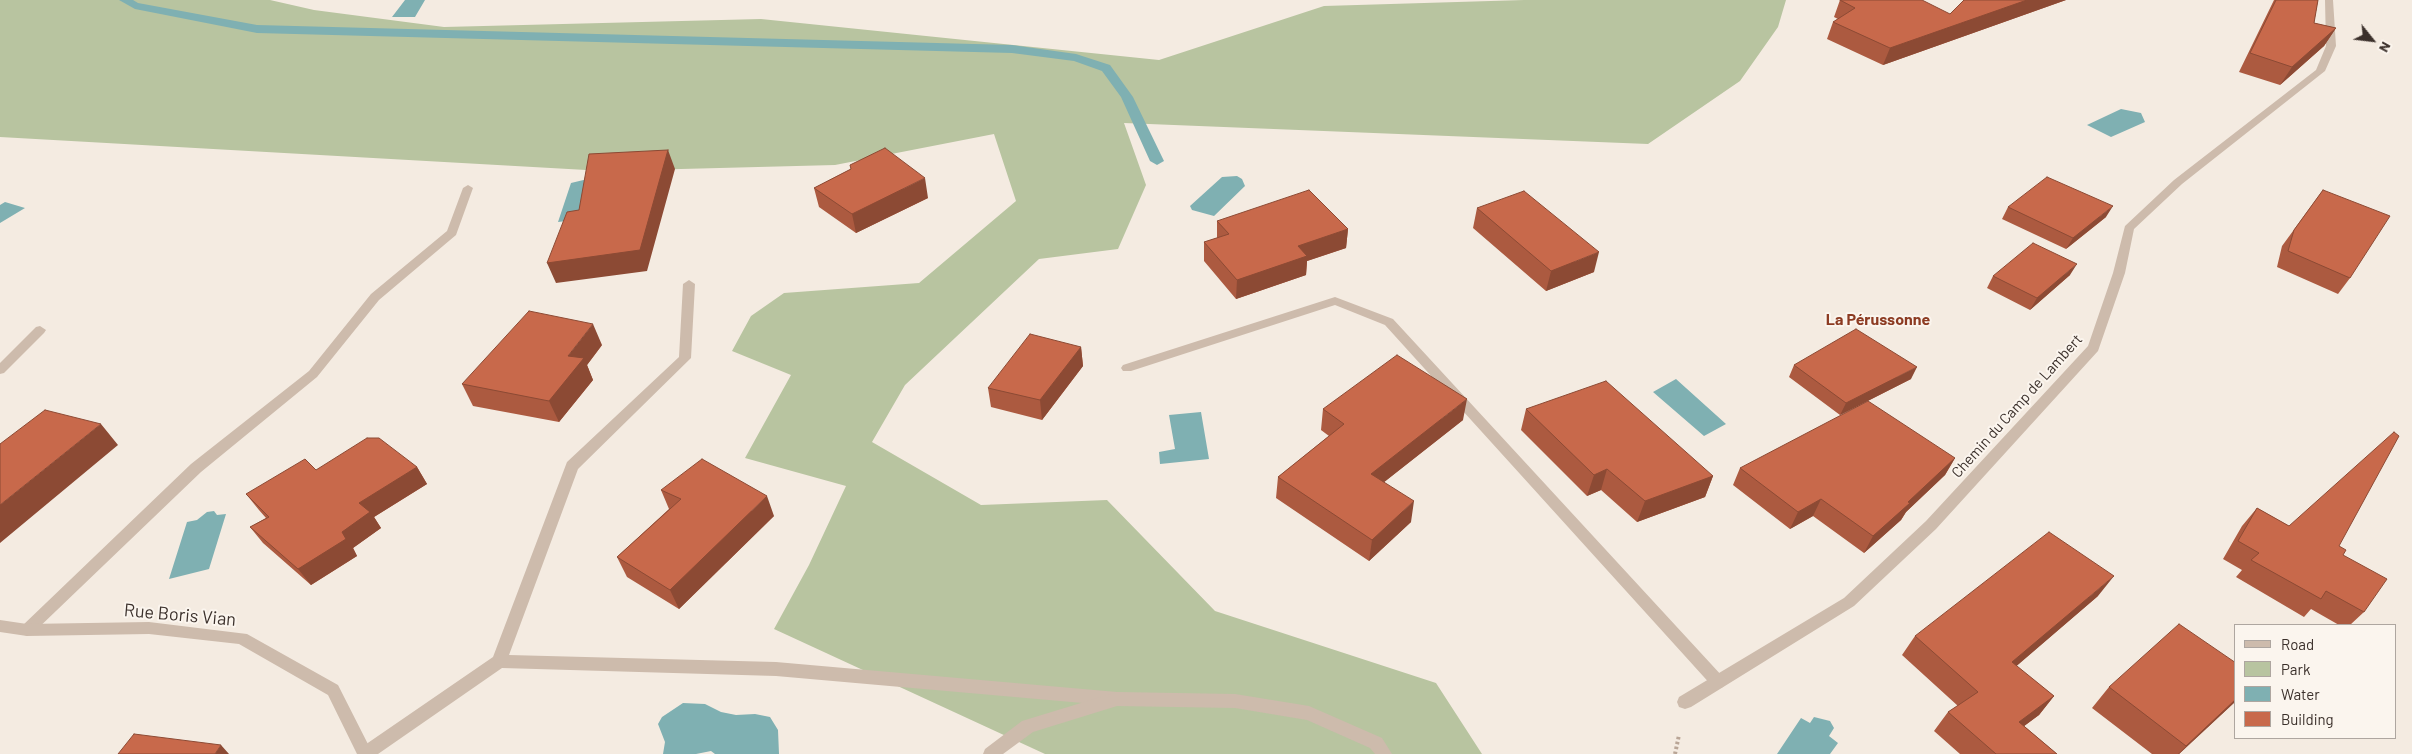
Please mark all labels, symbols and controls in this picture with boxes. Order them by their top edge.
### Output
north arrow [2347,15,2397,65]
text: N [2376,39,2395,56]
district label: La Pérussonne [1826,310,1930,330]
street label: Chemin du Camp de Lambert [1948,331,2086,481]
street label: Rue Boris Vian [123,599,237,631]
legend [2234,624,2397,739]
text: Road [2281,635,2314,653]
text: Park [2281,660,2310,678]
text: Water [2281,685,2320,703]
text: Building [2281,710,2334,728]

